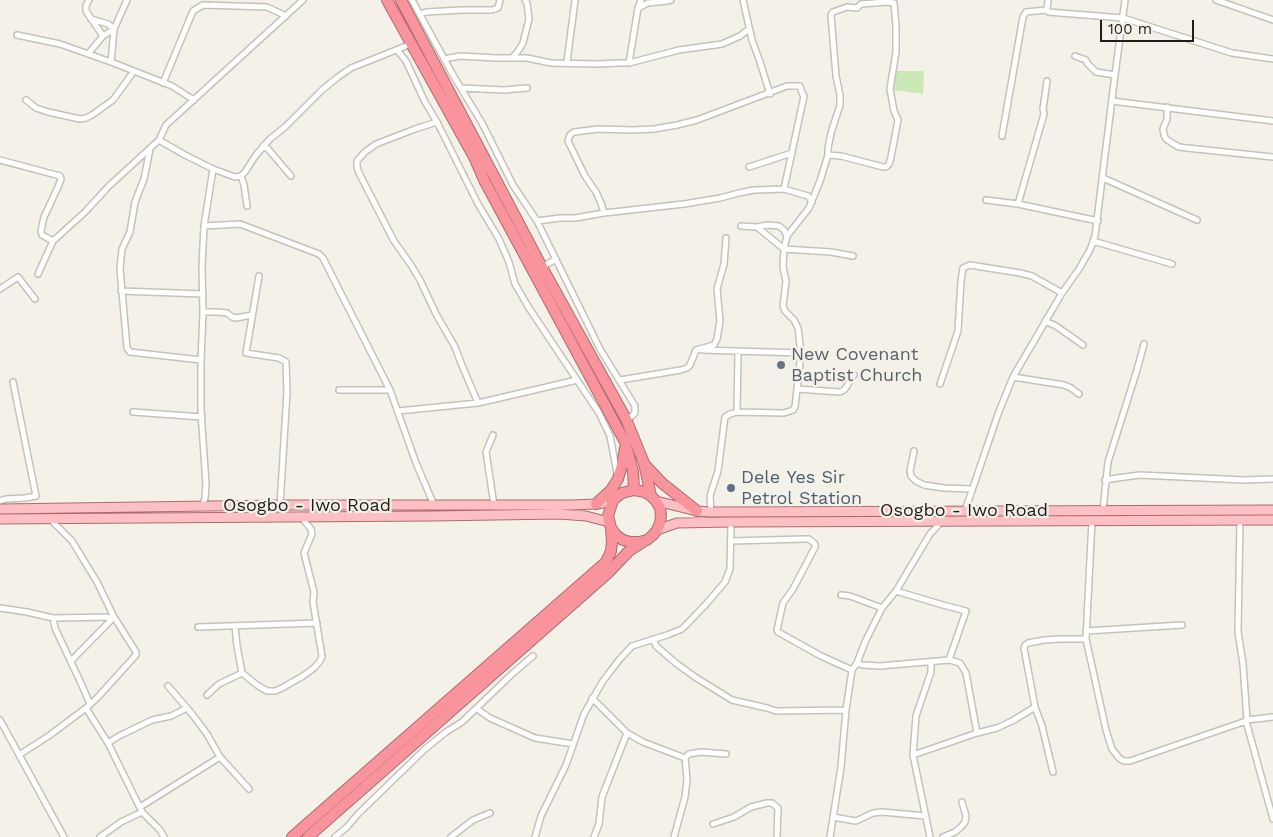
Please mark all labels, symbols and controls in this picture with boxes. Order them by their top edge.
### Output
scale bar [1103,10,1197,42]
text: 100 m [1108,20,1152,38]
place label: New Covenant Baptist Church [791,344,922,386]
marker: New Covenant Baptist Church [775,359,787,371]
place label: Dele Yes Sir Petrol Station [741,467,862,509]
marker: Dele Yes Sir Petrol Station [725,482,737,494]
street label: Osogbo - Iwo Road [223,495,391,517]
street label: Osogbo - Iwo Road [880,500,1048,522]

